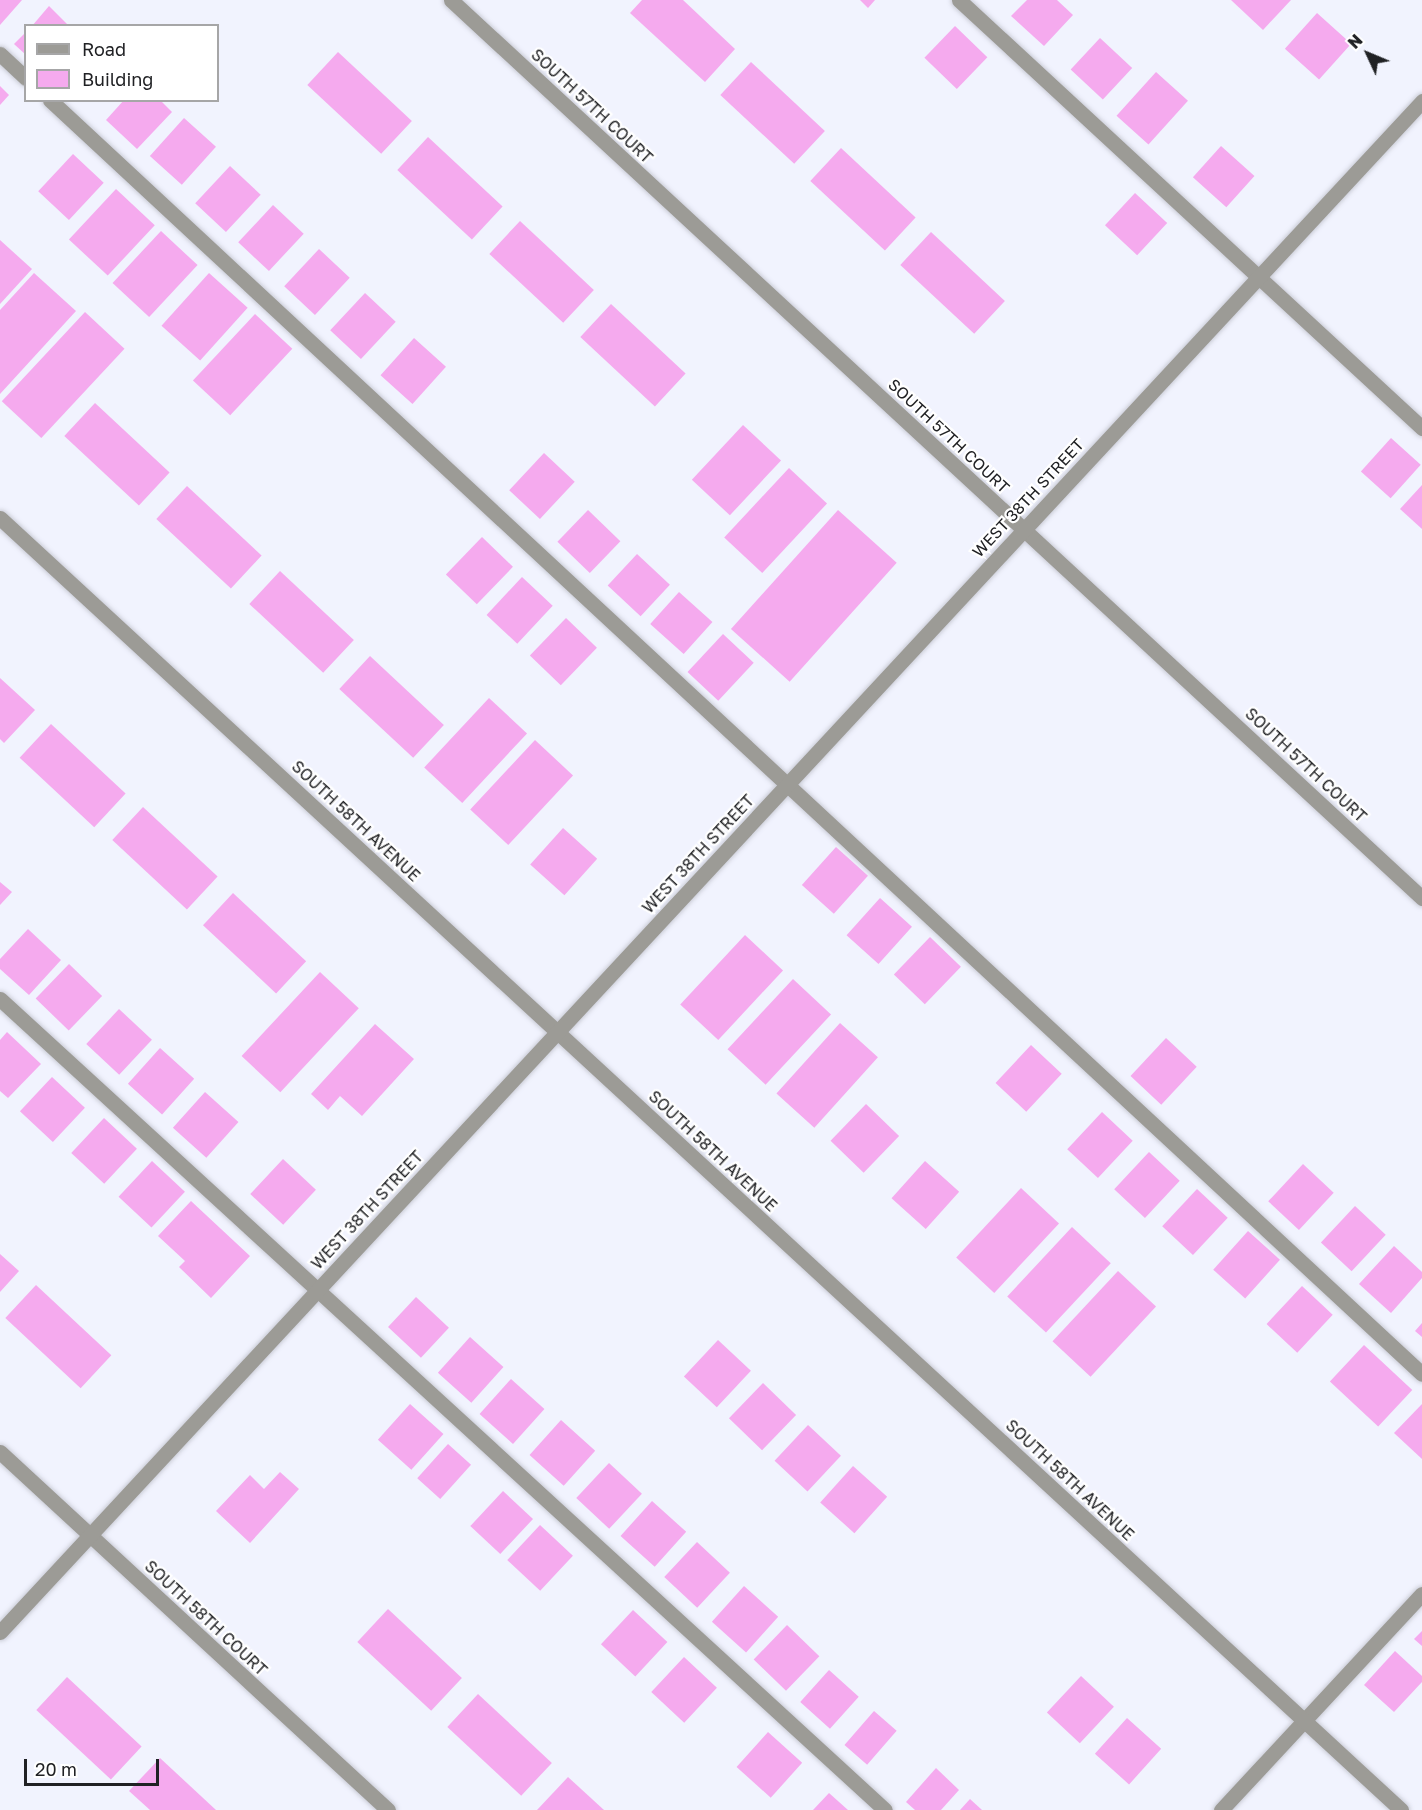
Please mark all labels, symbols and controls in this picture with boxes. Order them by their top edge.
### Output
legend [24,24,219,102]
north arrow [1338,24,1398,84]
text: N [1344,30,1366,53]
text: Road [82,38,126,60]
street label: SOUTH 57TH COURT [527,45,657,167]
text: Building [82,68,153,90]
street label: SOUTH 57TH COURT [884,375,1014,497]
street label: WEST 38TH STREET [968,435,1088,561]
street label: SOUTH 57TH COURT [1241,704,1371,826]
street label: SOUTH 58TH AVENUE [288,757,424,885]
street label: WEST 38TH STREET [638,791,758,917]
street label: SOUTH 58TH AVENUE [645,1087,781,1215]
street label: WEST 38TH STREET [307,1147,427,1273]
street label: SOUTH 58TH AVENUE [1002,1416,1138,1544]
street label: SOUTH 58TH COURT [141,1556,271,1680]
scale bar [27,1747,162,1785]
text: 20 m [35,1758,77,1780]

